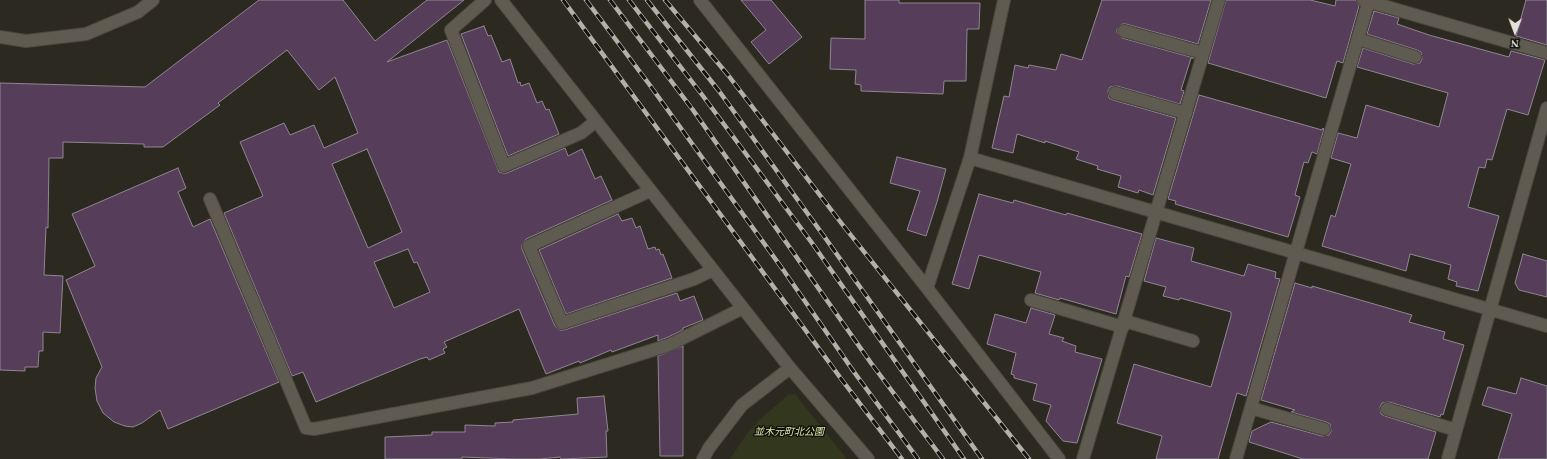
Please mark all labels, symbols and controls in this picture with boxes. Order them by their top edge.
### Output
north arrow [1495,12,1535,52]
text: N [1511,38,1519,50]
park label: 並木元町北公園 [754,425,824,437]

